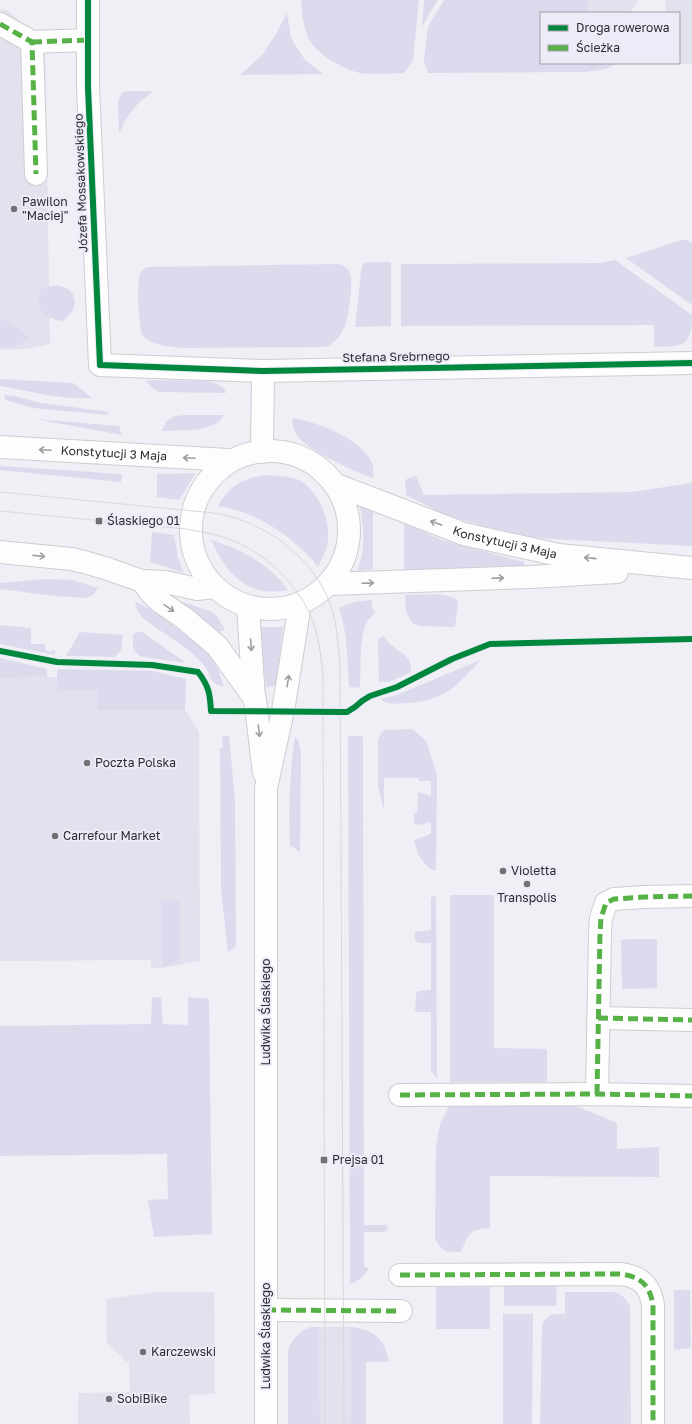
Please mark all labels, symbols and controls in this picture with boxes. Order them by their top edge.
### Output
legend [540,12,680,64]
text: Droga rowerowa [576,20,669,35]
text: Ścieżka [576,40,620,55]
street label: Józefa Mossakowskiego [71,113,90,253]
place label: Pawilon "Maciej" [22,194,68,223]
marker: Pawilon "Maciej" [9,204,19,214]
street label: Stefana Srebrnego [342,348,450,365]
street label: Konstytucji 3 Maja [60,442,167,464]
one-way arrow [39,446,52,453]
one-way arrow [183,454,196,461]
place label: Ślaskiego 01 [107,513,180,528]
marker: Ślaskiego 01 [94,516,104,526]
one-way arrow [430,519,442,527]
street label: Konstytucji 3 Maja [451,522,558,561]
one-way arrow [32,553,45,560]
one-way arrow [584,555,597,562]
one-way arrow [491,575,504,582]
one-way arrow [361,579,374,587]
one-way arrow [164,604,175,612]
one-way arrow [247,638,254,651]
one-way arrow [284,675,292,688]
one-way arrow [255,724,263,737]
place label: Poczta Polska [95,755,176,770]
marker: Poczta Polska [82,758,92,768]
place label: Carrefour Market [63,828,161,843]
marker: Carrefour Market [50,831,60,841]
place label: Violetta [511,863,556,878]
marker: Violetta [498,866,508,876]
marker: Transpolis [522,879,532,889]
place label: Transpolis [497,890,557,905]
street label: Ludwika Ślaskiego [258,959,273,1065]
place label: Prejsa 01 [332,1152,384,1167]
marker: Prejsa 01 [319,1155,329,1165]
street label: Ludwika Ślaskiego [258,1283,273,1389]
place label: Karczewski [151,1344,216,1359]
marker: Karczewski [138,1347,148,1357]
place label: SobiBike [117,1391,167,1406]
marker: SobiBike [104,1394,114,1404]

